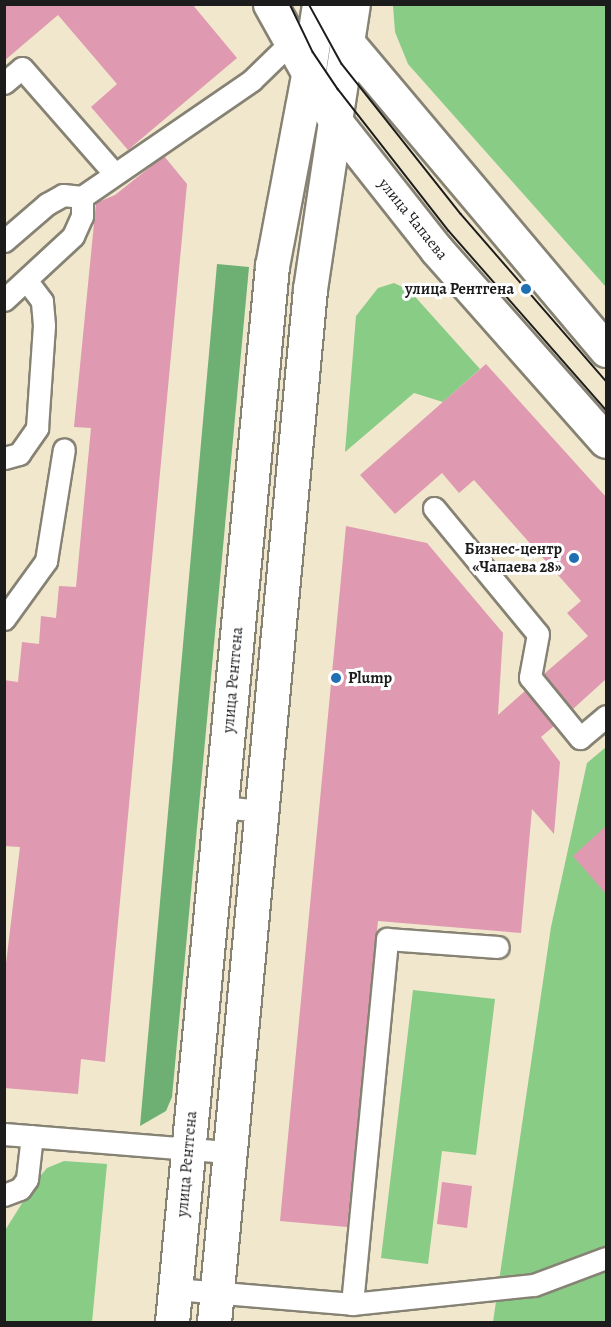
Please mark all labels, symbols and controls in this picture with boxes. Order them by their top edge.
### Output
street label: улица Чапаева [374,174,452,264]
place label: улица Рентгена [405,279,514,299]
marker: улица Рентгена [519,282,533,296]
place label: Бизнес-центр «Чапаева 28» [465,539,562,577]
marker: Бизнес-центр «Чапаева 28» [567,551,581,565]
street label: улица Рентгена [219,626,247,734]
place label: Plump [348,668,392,688]
marker: Plump [329,671,343,685]
street label: улица Рентгена [173,1110,201,1218]

